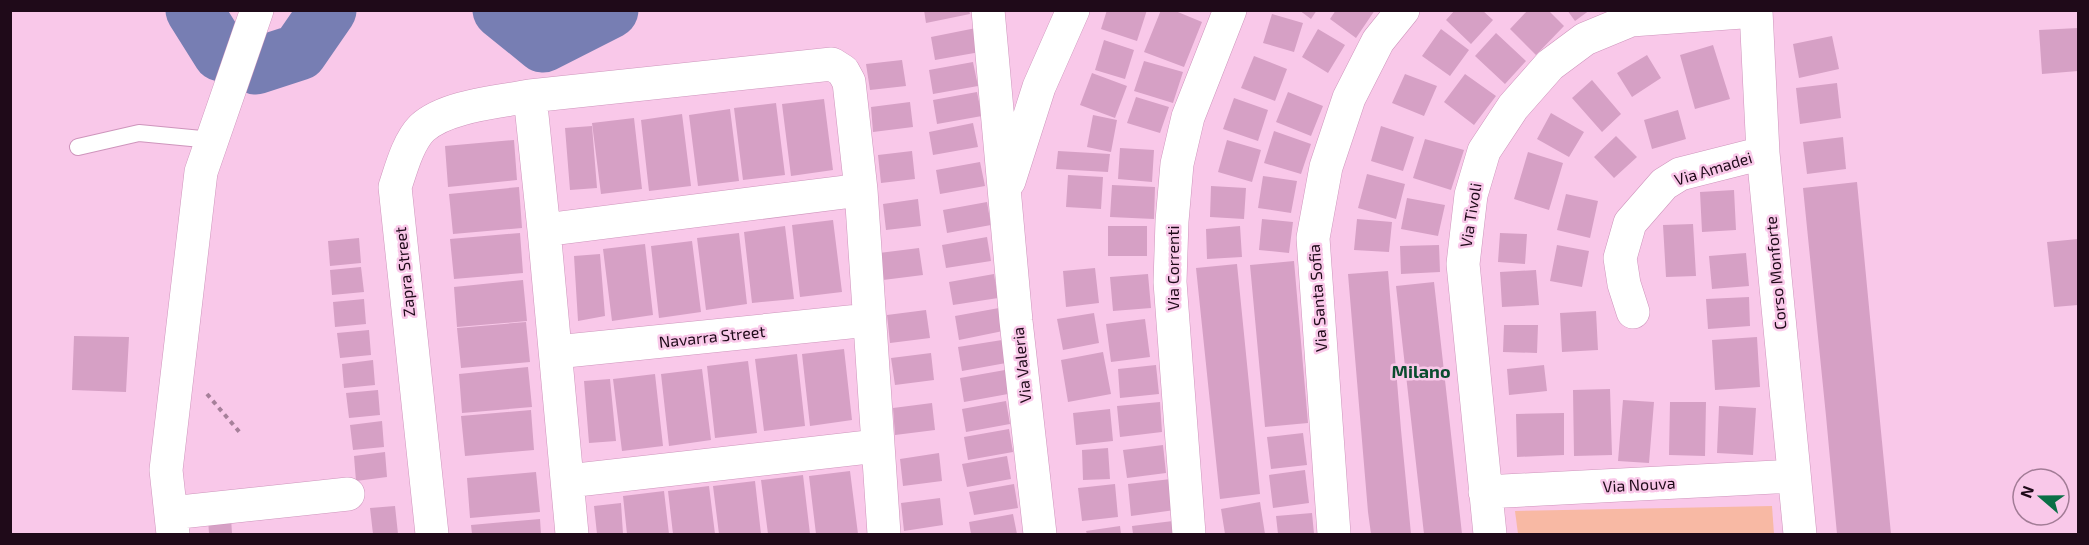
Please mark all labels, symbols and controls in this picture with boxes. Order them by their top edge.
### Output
street label: Via Amadei [1672,147,1754,189]
street label: Via Tivoli [1456,181,1484,249]
street label: Corso Monforte [1761,215,1789,331]
street label: Zapra Street [390,226,418,318]
street label: Via Correnti [1163,226,1182,310]
street label: Via Santa Sofia [1304,243,1330,353]
street label: Navarra Street [658,321,766,351]
street label: Via Valeria [1008,326,1034,404]
district label: Milano [1391,360,1451,382]
north arrow [2011,467,2071,527]
street label: Via Nouva [1602,473,1676,495]
text: N [2016,483,2037,500]

